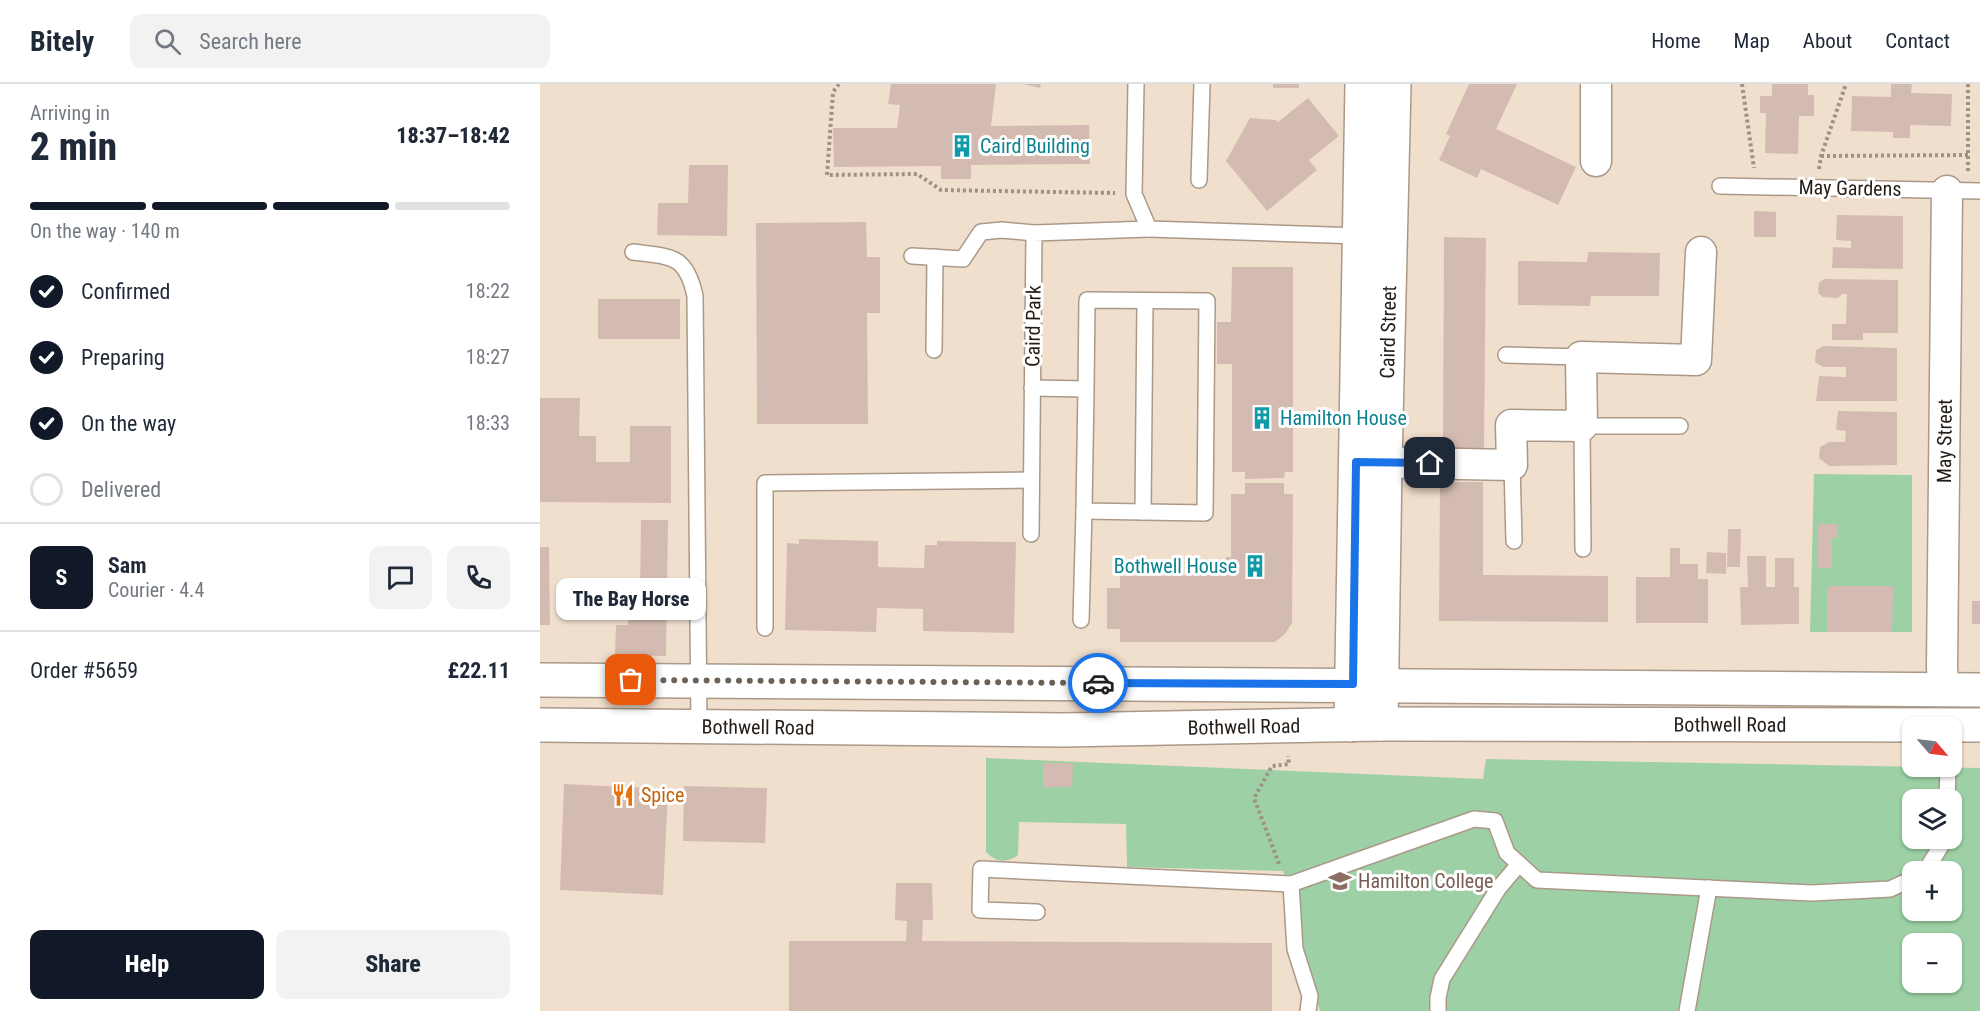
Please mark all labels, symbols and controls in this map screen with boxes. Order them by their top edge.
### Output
search box [130,14,550,68]
text: Bitely [30,25,94,58]
icon: search [151,25,184,58]
text: Search here [199,29,302,54]
text: Home [1651,29,1701,53]
text: Map [1734,29,1770,53]
text: About [1803,29,1852,53]
text: Contact [1885,29,1950,53]
text: Arriving in [30,101,110,125]
text: 18:37–18:42 [396,123,510,148]
text: 2 min [30,124,117,170]
building icon: Caird Building [949,133,975,159]
place label: Caird Building [980,134,1090,158]
street label: May Gardens [1798,175,1902,201]
text: On the way · 140 m [30,219,180,243]
icon: check [30,275,63,308]
text: Confirmed [81,279,170,304]
text: 18:22 [466,279,510,303]
street label: Caird Park [1020,285,1046,367]
street label: Caird Street [1375,285,1401,379]
icon: check [30,341,63,374]
text: Preparing [81,345,165,370]
text: 18:27 [466,345,510,369]
street label: May Street [1932,399,1957,483]
building icon: Hamilton House [1249,405,1275,431]
place label: Hamilton House [1280,406,1407,430]
icon: check [30,407,63,440]
text: On the way [81,411,176,436]
text: 18:33 [466,411,510,435]
pin [1404,437,1455,488]
icon: home [1413,446,1446,479]
text: Delivered [81,477,161,502]
button: chat [369,546,432,609]
button: phone [447,546,510,609]
text: Sam [108,553,147,578]
building icon: Bothwell House [1242,553,1268,579]
place label: Bothwell House [1114,554,1237,578]
text: S [56,565,67,590]
text: Courier · 4.4 [108,578,204,602]
callout: The Bay Horse [556,578,706,620]
text: The Bay Horse [573,587,689,611]
courier [1068,653,1128,713]
pin [605,654,656,705]
text: Order #5659 [30,658,138,683]
text: £22.11 [448,658,510,683]
icon: bag [614,663,647,696]
icon: car [1082,667,1115,700]
street label: Bothwell Road [1673,712,1786,737]
street label: Bothwell Road [1187,714,1301,740]
street label: Bothwell Road [701,715,815,740]
north arrow [1902,717,1962,777]
map controls [1902,717,1962,993]
restaurant icon: Spice [610,782,636,808]
place label: Spice [641,783,684,807]
button: layers [1902,789,1962,849]
button: + [1902,861,1962,921]
school or university icon: Hamilton College [1327,868,1353,894]
place label: Hamilton College [1358,869,1493,893]
button: Help [30,930,264,999]
button: Share [276,930,510,999]
button: − [1902,933,1962,993]

